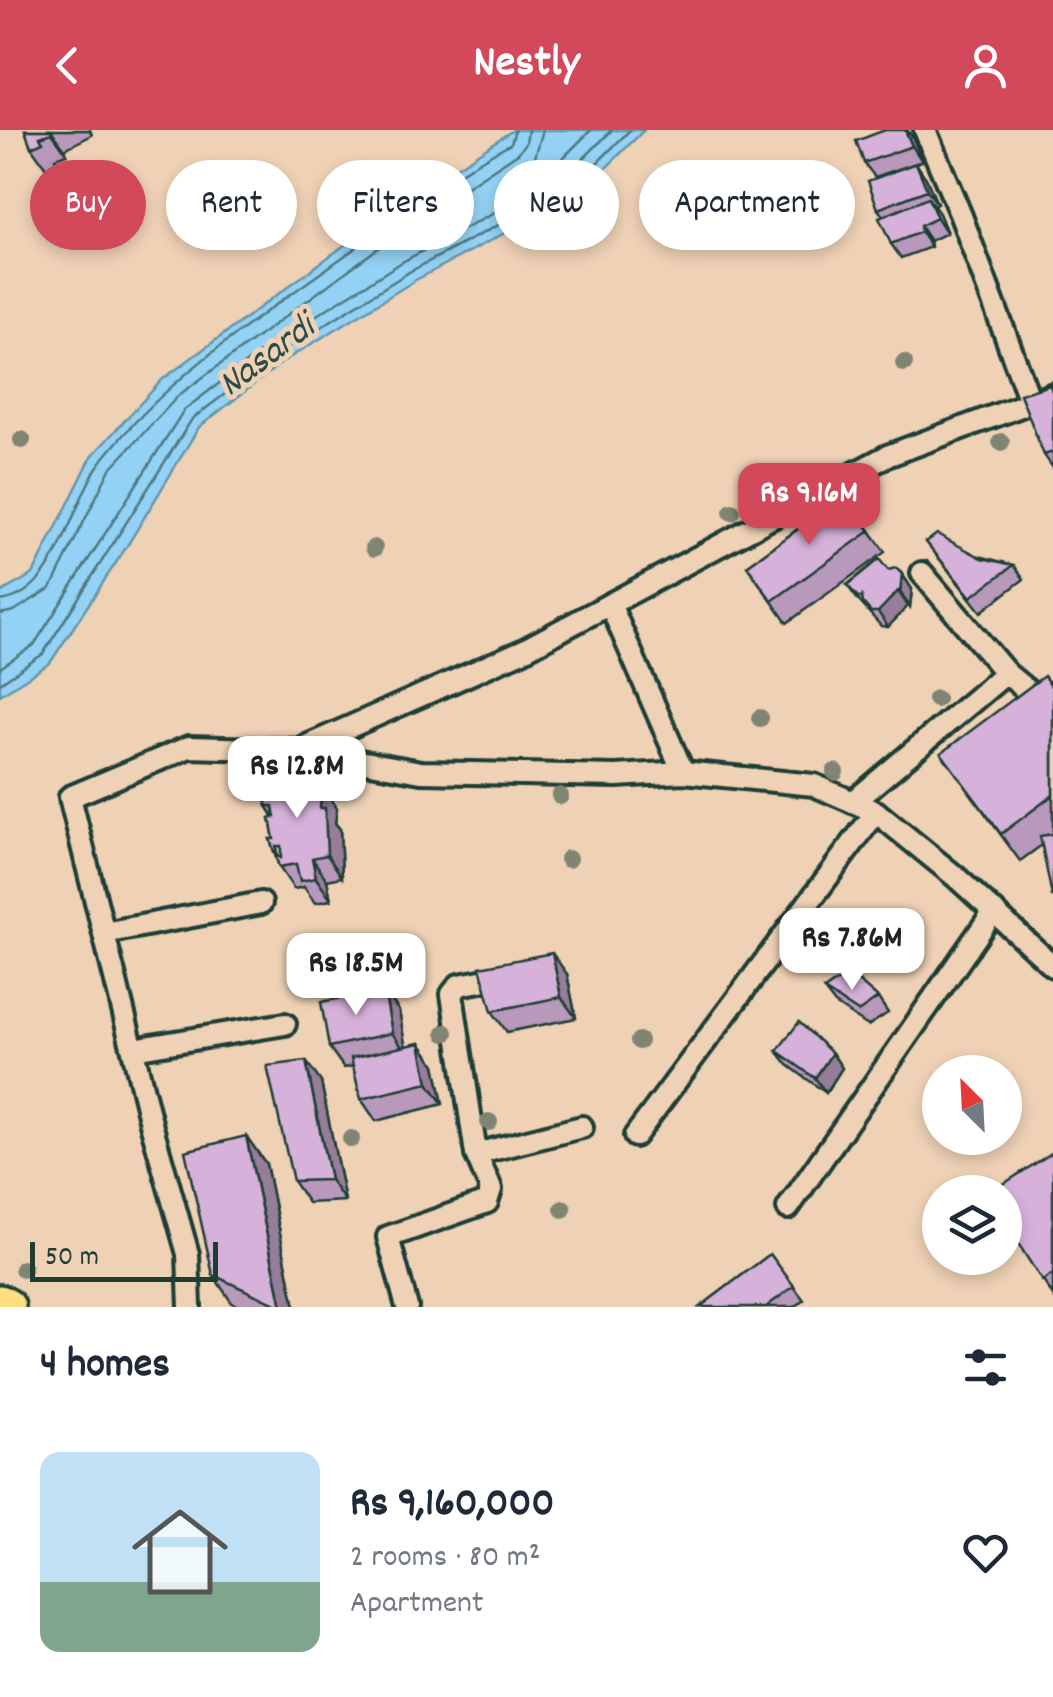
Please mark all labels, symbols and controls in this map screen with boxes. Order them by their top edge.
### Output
text: Nestly [473,33,580,97]
icon: back [40,38,95,93]
icon: person [958,38,1013,93]
chip: Buy [30,160,146,250]
chip: Rent [166,160,297,250]
chip: Filters [317,160,474,250]
chip: New [494,160,619,250]
chip: Apartment [639,160,855,250]
water label: Nasardi [208,300,333,413]
pin: Rs 9.16M [706,463,912,548]
text: Rs 9.16M [760,472,858,518]
pin: Rs 12.8M [194,736,400,821]
text: Rs 12.8M [250,745,344,791]
pin: Rs 7.86M [749,908,955,993]
text: Rs 7.86M [801,917,903,963]
pin: Rs 18.5M [253,933,459,1018]
text: Rs 18.5M [308,942,404,988]
north arrow [922,1055,1022,1155]
map controls [922,1055,1022,1275]
button: layers [922,1175,1022,1275]
scale bar [30,1237,218,1282]
text: 50 m [45,1239,99,1279]
text: 4 homes [40,1337,170,1397]
icon: filters [958,1340,1013,1395]
text: Rs 9,160,000 [350,1476,554,1536]
icon: home [120,1492,240,1612]
icon: heart [958,1525,1013,1580]
text: 2 rooms · 80 m² [350,1536,540,1582]
text: Apartment [350,1582,484,1628]

